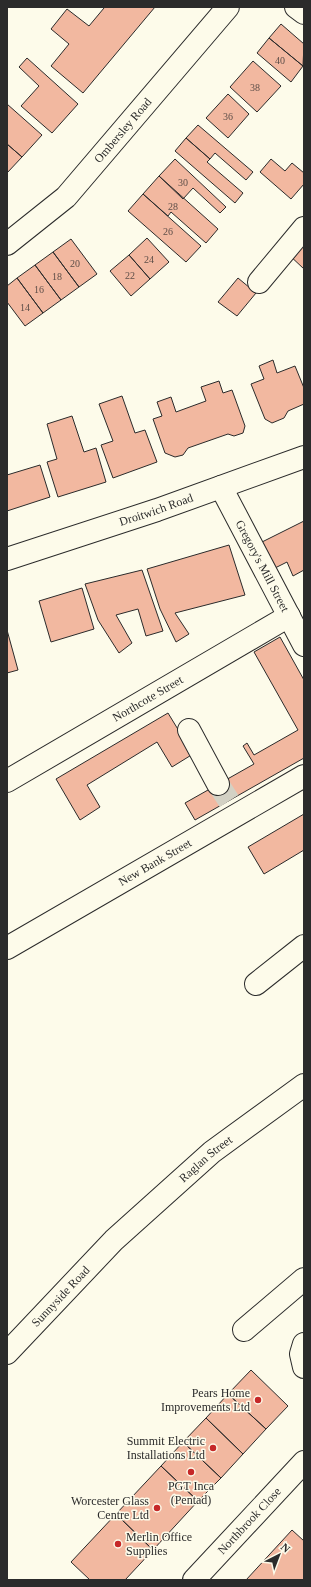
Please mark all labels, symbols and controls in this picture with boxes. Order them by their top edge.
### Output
house number: 40 [275,55,285,66]
house number: 38 [250,82,260,93]
street label: Ombersley Road [91,95,154,166]
house number: 36 [223,111,233,122]
house number: 30 [178,177,188,188]
house number: 28 [168,201,178,212]
house number: 26 [163,226,173,237]
house number: 24 [144,254,154,265]
house number: 20 [70,258,80,269]
house number: 22 [125,270,135,281]
house number: 18 [52,271,62,282]
house number: 16 [34,284,44,295]
house number: 14 [20,302,30,313]
street label: Droitwich Road [117,491,195,529]
street label: Gregory's Mill Street [233,518,293,615]
street label: Northcote Street [110,672,186,725]
street label: New Bank Street [116,835,195,889]
street label: Raglan Street [176,1132,235,1185]
street label: Sunnyside Road [29,1263,93,1330]
place label: Pears Home Improvements Ltd [161,1386,250,1414]
marker: Pears Home Improvements Ltd [253,1395,263,1405]
place label: Summit Electric Installations Ltd [127,1434,205,1462]
marker: Summit Electric Installations Ltd [208,1443,218,1453]
marker: PGT Inca (Pentad) [186,1467,196,1477]
place label: PGT Inca (Pentad) [168,1479,215,1507]
street label: Northbrook Close [215,1484,284,1557]
place label: Worcester Glass Centre Ltd [71,1494,149,1522]
marker: Worcester Glass Centre Ltd [152,1503,162,1513]
place label: Merlin Office Supplies [126,1530,192,1558]
north arrow [259,1535,299,1575]
marker: Merlin Office Supplies [113,1539,123,1549]
text: N [279,1540,293,1555]

